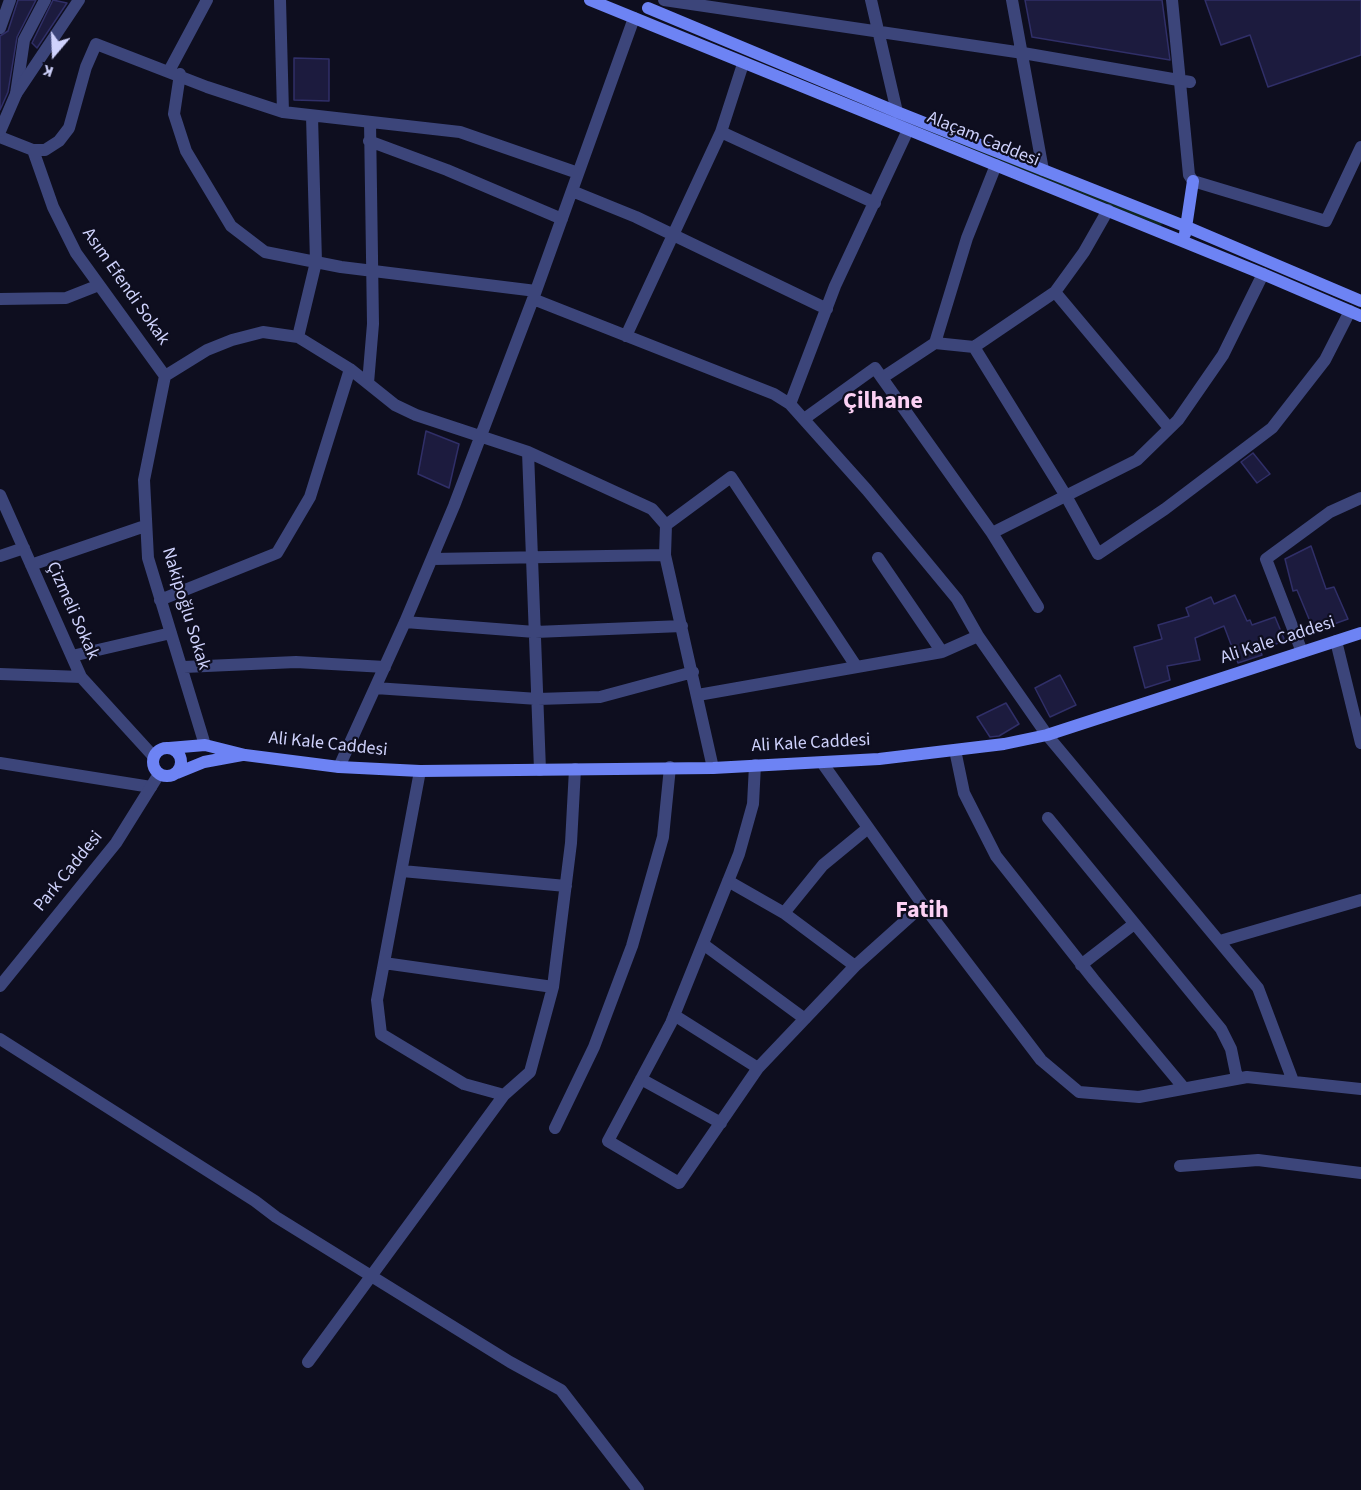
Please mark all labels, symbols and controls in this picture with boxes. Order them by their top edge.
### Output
north arrow [24,24,84,84]
text: K [40,59,56,83]
street label: Alaçam Caddesi [924,108,1042,172]
street label: Asım Efendi Sokak [77,224,173,350]
district label: Çilhane [843,389,923,417]
street label: Nakipoğlu Sokak [156,545,214,673]
street label: Çizmeli Sokak [41,559,103,663]
street label: Ali Kale Caddesi [1218,612,1338,670]
street label: Ali Kale Caddesi [268,728,388,762]
street label: Ali Kale Caddesi [751,730,871,758]
street label: Park Caddesi [30,827,108,917]
district label: Fatih [895,898,949,926]

